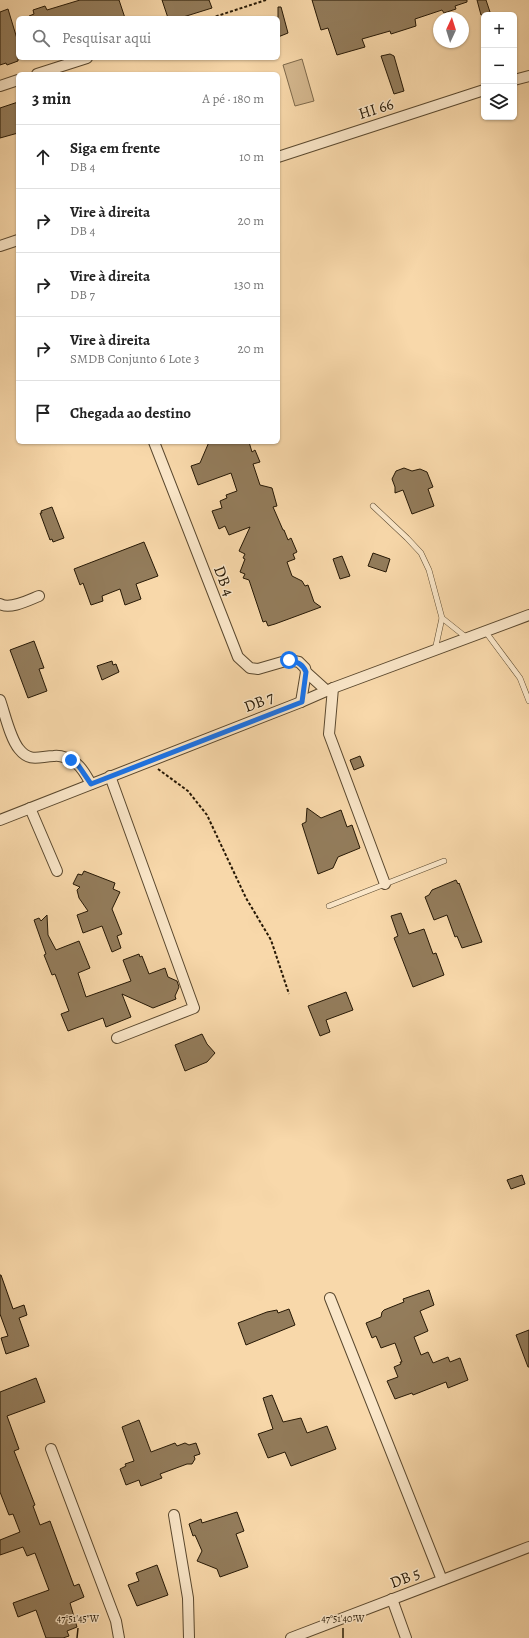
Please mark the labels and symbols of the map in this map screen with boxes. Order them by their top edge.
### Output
north arrow [433,12,469,48]
street label: HI 66 [356,93,396,125]
street label: DB 4 [208,562,240,600]
route start [280,651,298,669]
street label: DB 7 [241,686,278,718]
route end [62,751,80,769]
street label: DB 5 [387,1562,423,1594]
text: 47°51'45"W [57,1612,100,1625]
text: 47°51'40"W [321,1612,365,1625]

